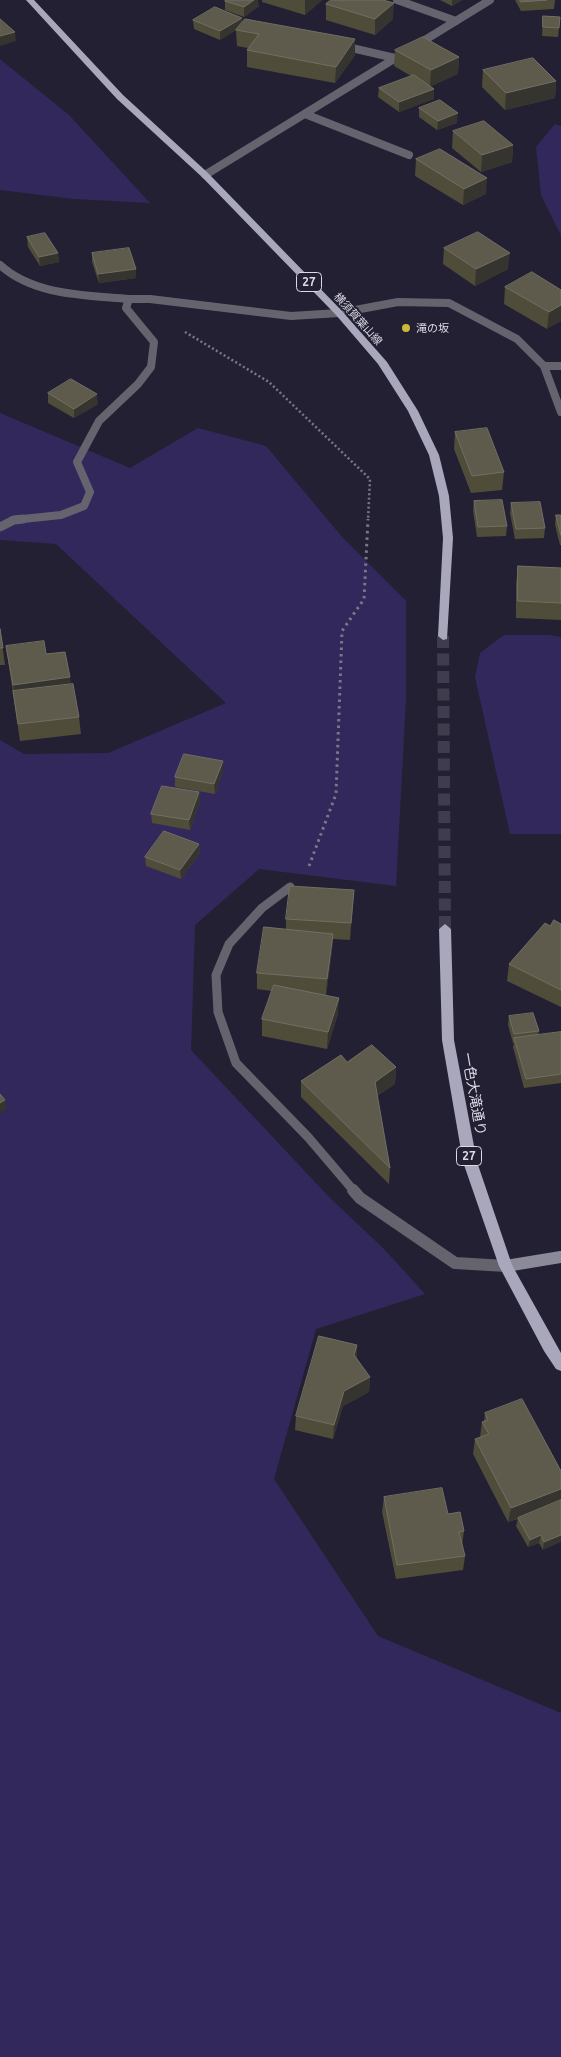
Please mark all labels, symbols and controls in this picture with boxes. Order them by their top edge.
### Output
road number: 27 [296,272,322,292]
street label: 横須賀葉山線 [331,290,385,348]
place label: 滝の坂 [416,321,449,335]
marker: 滝の坂 [400,322,412,334]
street label: 一色大滝通り [458,1051,490,1137]
road number: 27 [456,1146,482,1166]

